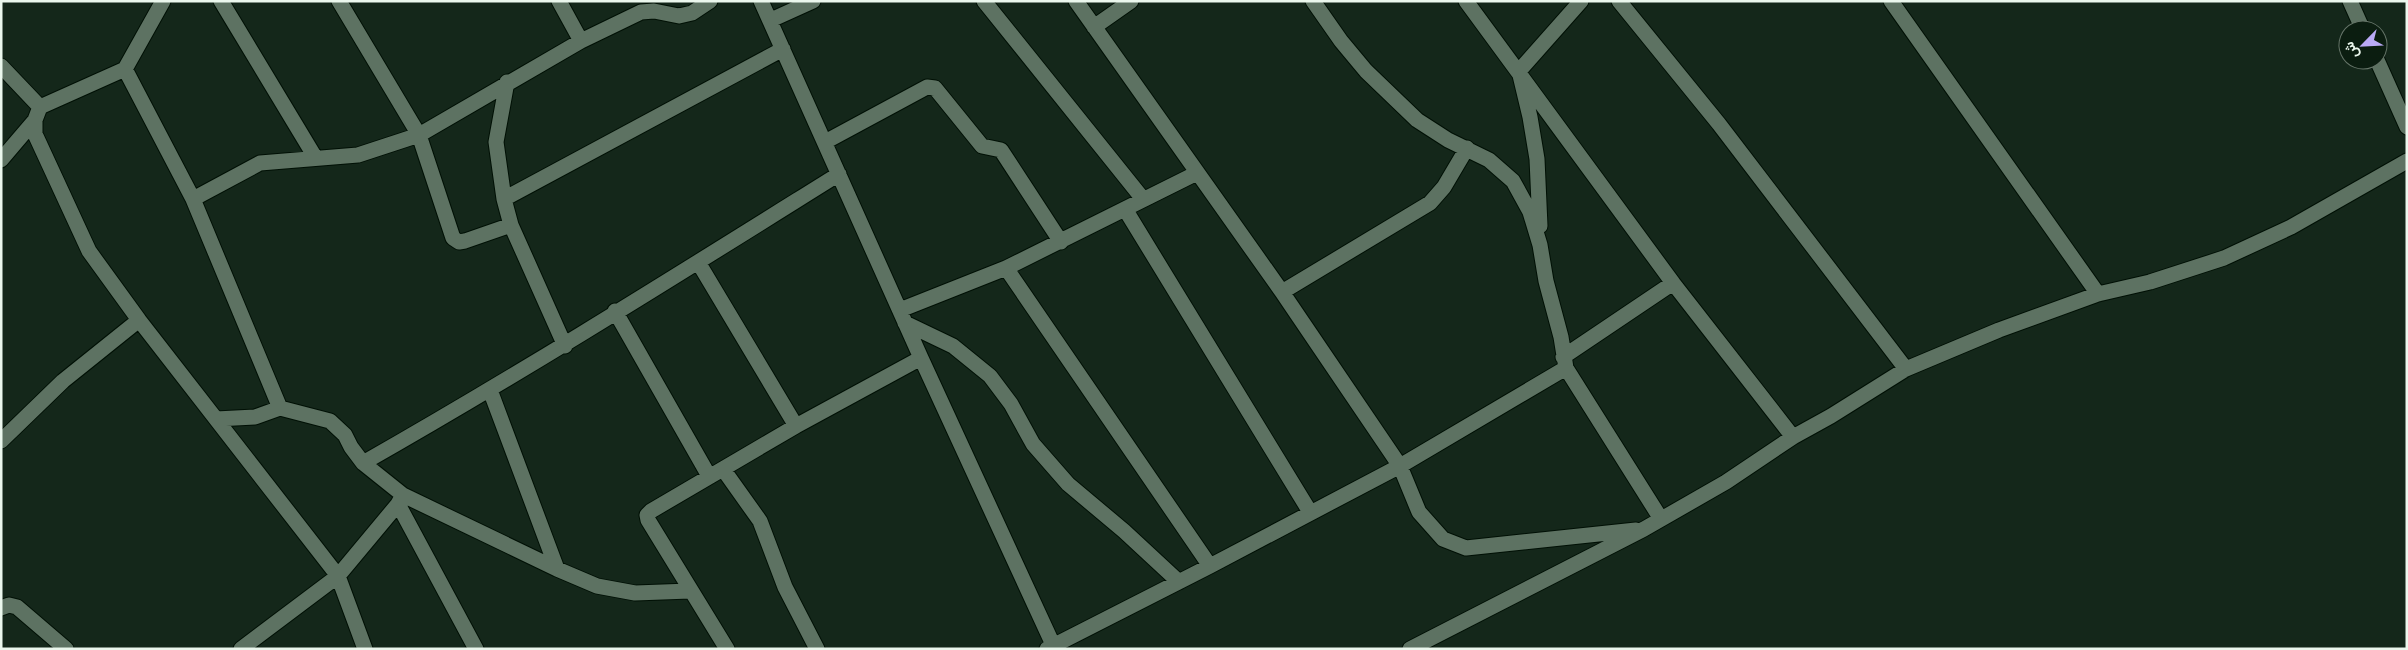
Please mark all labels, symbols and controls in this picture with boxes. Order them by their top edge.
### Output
north arrow [2338,20,2388,70]
text: ش [2339,39,2363,62]

